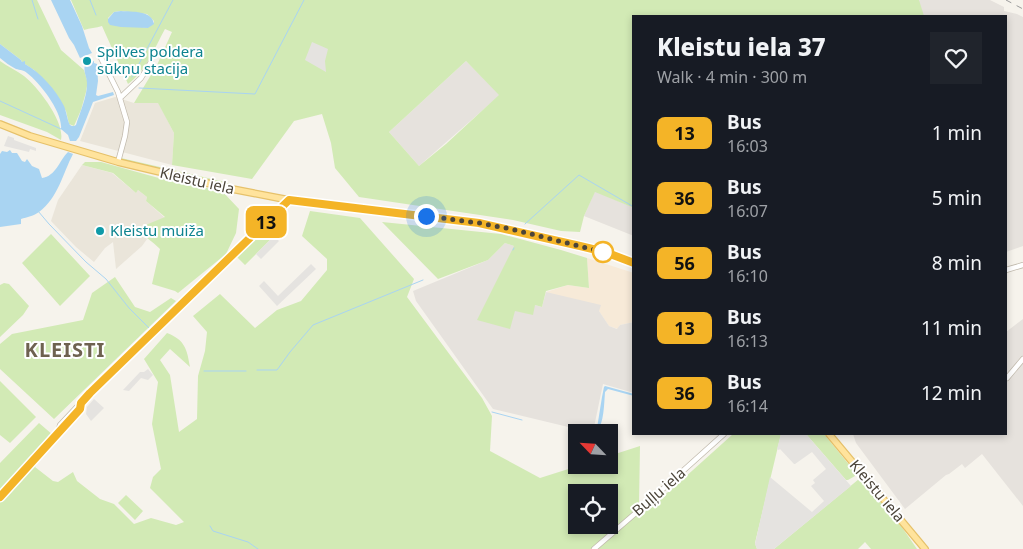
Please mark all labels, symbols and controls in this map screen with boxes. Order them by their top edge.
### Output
text: Kleistu iela 37 [657,30,826,63]
button: heart [930,32,982,84]
place label: Spilves poldera sūkņu stacija [97,41,204,78]
marker: Spilves poldera sūkņu stacija [81,55,93,67]
text: Walk · 4 min · 300 m [657,66,807,88]
text: Bus [727,109,762,135]
text: 1 min [932,120,982,146]
text: 13 [674,121,695,145]
text: 16:03 [727,135,768,157]
street label: Kleistu iela [158,162,236,198]
text: Bus [727,174,762,200]
text: 5 min [932,185,982,211]
text: 36 [674,186,695,210]
text: 16:07 [727,200,768,222]
your location [414,204,439,229]
line badge: 13 [244,206,288,238]
text: 13 [256,210,276,234]
place label: Kleistu muiža [110,220,204,240]
marker: Kleistu muiža [94,225,106,237]
text: Bus [727,239,762,265]
unlabelled marker [592,241,614,263]
text: 8 min [932,250,982,276]
text: 56 [674,251,695,275]
text: 16:10 [727,265,768,287]
text: Bus [727,304,762,330]
text: 11 min [921,315,982,341]
text: 13 [674,316,695,340]
text: 16:13 [727,330,768,352]
district label: KLEISTI [25,336,105,363]
text: Bus [727,369,762,395]
text: 12 min [921,380,982,406]
text: 36 [674,381,695,405]
text: 16:14 [727,395,768,417]
north arrow [568,424,618,474]
map controls [568,424,618,534]
street label: Kleistu iela [846,455,910,526]
street label: Buļļu iela [627,463,689,520]
button: locate [568,484,618,534]

